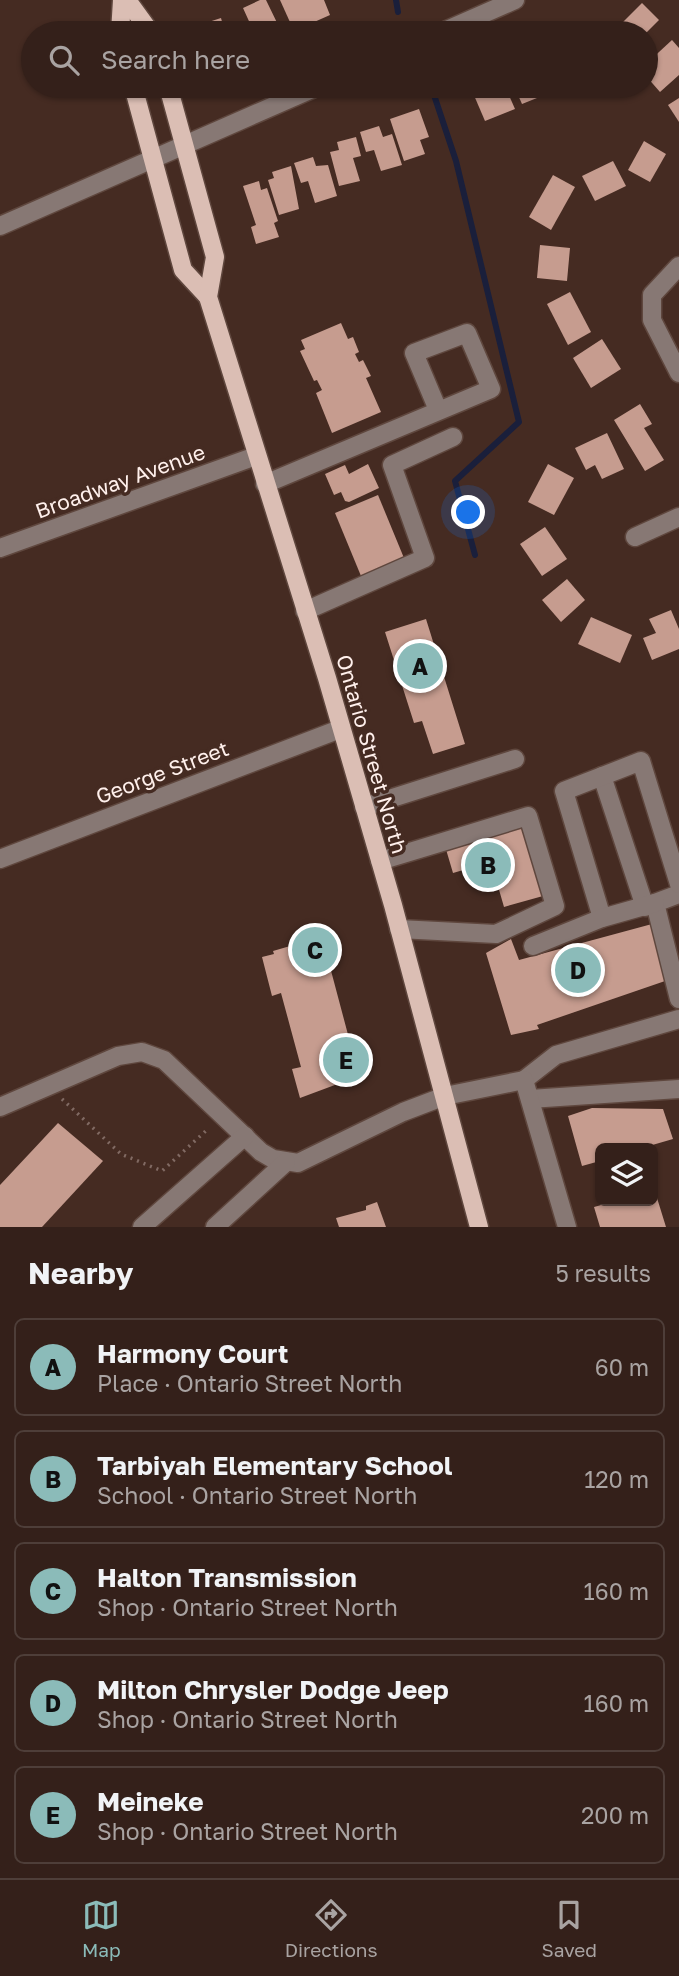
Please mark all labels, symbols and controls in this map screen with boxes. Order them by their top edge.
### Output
search box [21,21,658,98]
icon: search [45,41,83,79]
text: Search here [101,44,250,75]
street label: Broadway Avenue [32,438,208,524]
your location [451,495,485,529]
pin: A [397,640,443,692]
street label: Ontario Street North [331,651,413,857]
street label: George Street [92,735,232,809]
pin: B [465,839,511,891]
pin: C [292,924,338,976]
pin: D [555,944,601,996]
pin: E [323,1034,369,1086]
map controls [595,1143,658,1206]
button: layers [595,1143,658,1206]
text: Nearby [28,1255,133,1291]
text: 5 results [555,1259,651,1287]
text: Harmony Court [97,1338,288,1369]
text: A [45,1353,61,1381]
text: 60 m [595,1353,649,1381]
text: Place · Ontario Street North [97,1369,402,1397]
text: Tarbiyah Elementary School [97,1450,453,1481]
text: B [45,1465,61,1493]
text: 120 m [584,1465,649,1493]
text: School · Ontario Street North [97,1481,417,1509]
text: Halton Transmission [97,1562,357,1593]
text: C [45,1577,61,1605]
text: 160 m [584,1577,649,1605]
text: Shop · Ontario Street North [97,1593,398,1621]
text: Milton Chrysler Dodge Jeep [97,1674,449,1705]
text: D [45,1689,61,1717]
text: 160 m [584,1689,649,1717]
text: Shop · Ontario Street North [97,1705,398,1733]
text: Meineke [97,1786,204,1817]
text: E [46,1801,60,1829]
text: 200 m [581,1801,649,1829]
text: Shop · Ontario Street North [97,1817,398,1845]
tab: Map [82,1896,121,1961]
tab: Directions [285,1896,378,1961]
tab: Saved [542,1896,597,1961]

